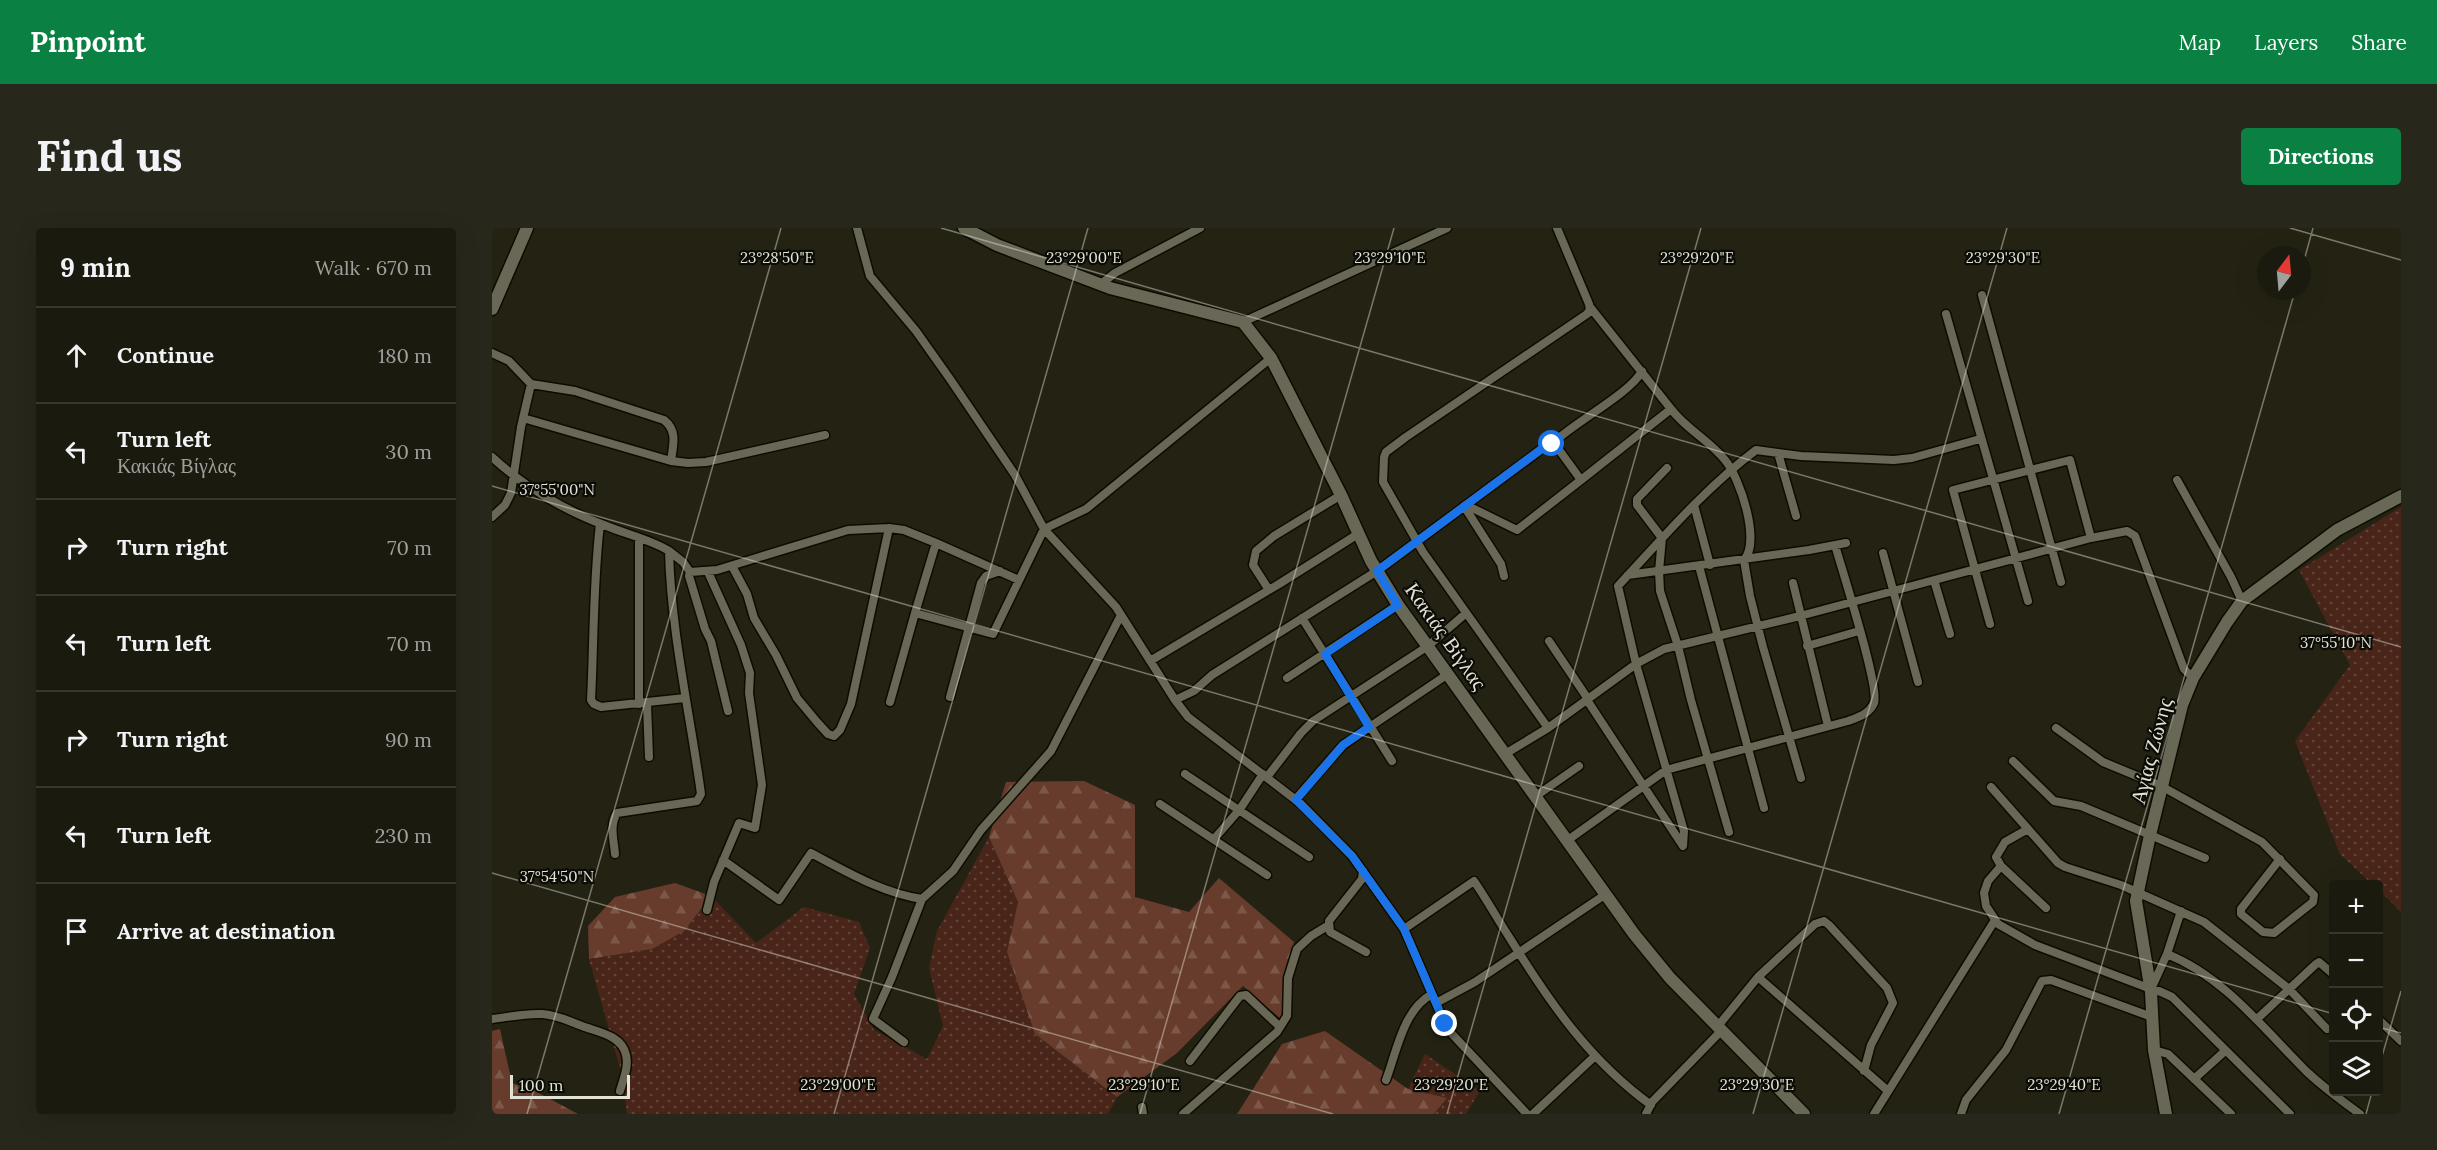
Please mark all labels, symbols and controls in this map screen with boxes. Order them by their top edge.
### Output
text: Pinpoint [30,24,146,60]
text: Map [2178,29,2221,56]
text: Layers [2254,29,2318,56]
text: Share [2351,29,2407,56]
button: Directions [2241,128,2401,185]
text: Find us [36,129,182,183]
north arrow [2257,246,2311,300]
text: 23°28'50"E [740,248,814,267]
text: 23°29'00"E [1046,248,1122,267]
text: 23°29'10"E [1354,248,1426,267]
text: 23°29'20"E [1660,248,1734,267]
text: 23°29'30"E [1966,248,2040,267]
text: 9 min [60,251,131,284]
text: Walk · 670 m [315,255,432,280]
icon: ahead [60,339,93,372]
text: Continue [117,341,214,369]
text: 180 m [378,343,432,368]
text: Turn left [117,425,211,453]
route start [1538,430,1564,456]
icon: left [60,435,93,468]
text: 30 m [385,439,432,464]
text: Κακιάς Βίγλας [117,453,236,478]
text: 37°55'00"N [519,480,595,499]
icon: right [60,531,93,564]
text: Turn right [117,533,228,561]
text: 70 m [387,535,432,560]
street label: Κακιάς Βίγλας [1399,577,1493,695]
icon: left [60,627,93,660]
text: Turn left [117,629,211,657]
text: 70 m [387,631,432,656]
text: 37°55'10"N [2300,633,2372,652]
street label: Αγίας Ζώνης [2124,694,2178,807]
icon: right [60,723,93,756]
text: Turn right [117,725,228,753]
text: 90 m [385,727,432,752]
icon: left [60,819,93,852]
text: Turn left [117,821,211,849]
text: 230 m [375,823,432,848]
text: 37°54'50"N [520,867,594,886]
map controls [2329,880,2383,1096]
button: + [2329,880,2383,934]
icon: arrive [60,915,93,948]
text: Arrive at destination [117,917,335,945]
button: − [2329,934,2383,988]
button: locate [2329,988,2383,1042]
route end [1431,1010,1457,1036]
button: layers [2329,1042,2383,1096]
scale bar [510,1072,630,1100]
text: 100 m [519,1075,563,1095]
text: 23°29'00"E [800,1075,876,1094]
text: 23°29'10"E [1108,1075,1180,1094]
text: 23°29'20"E [1414,1075,1488,1094]
text: 23°29'30"E [1720,1075,1794,1094]
text: 23°29'40"E [2027,1075,2101,1094]

